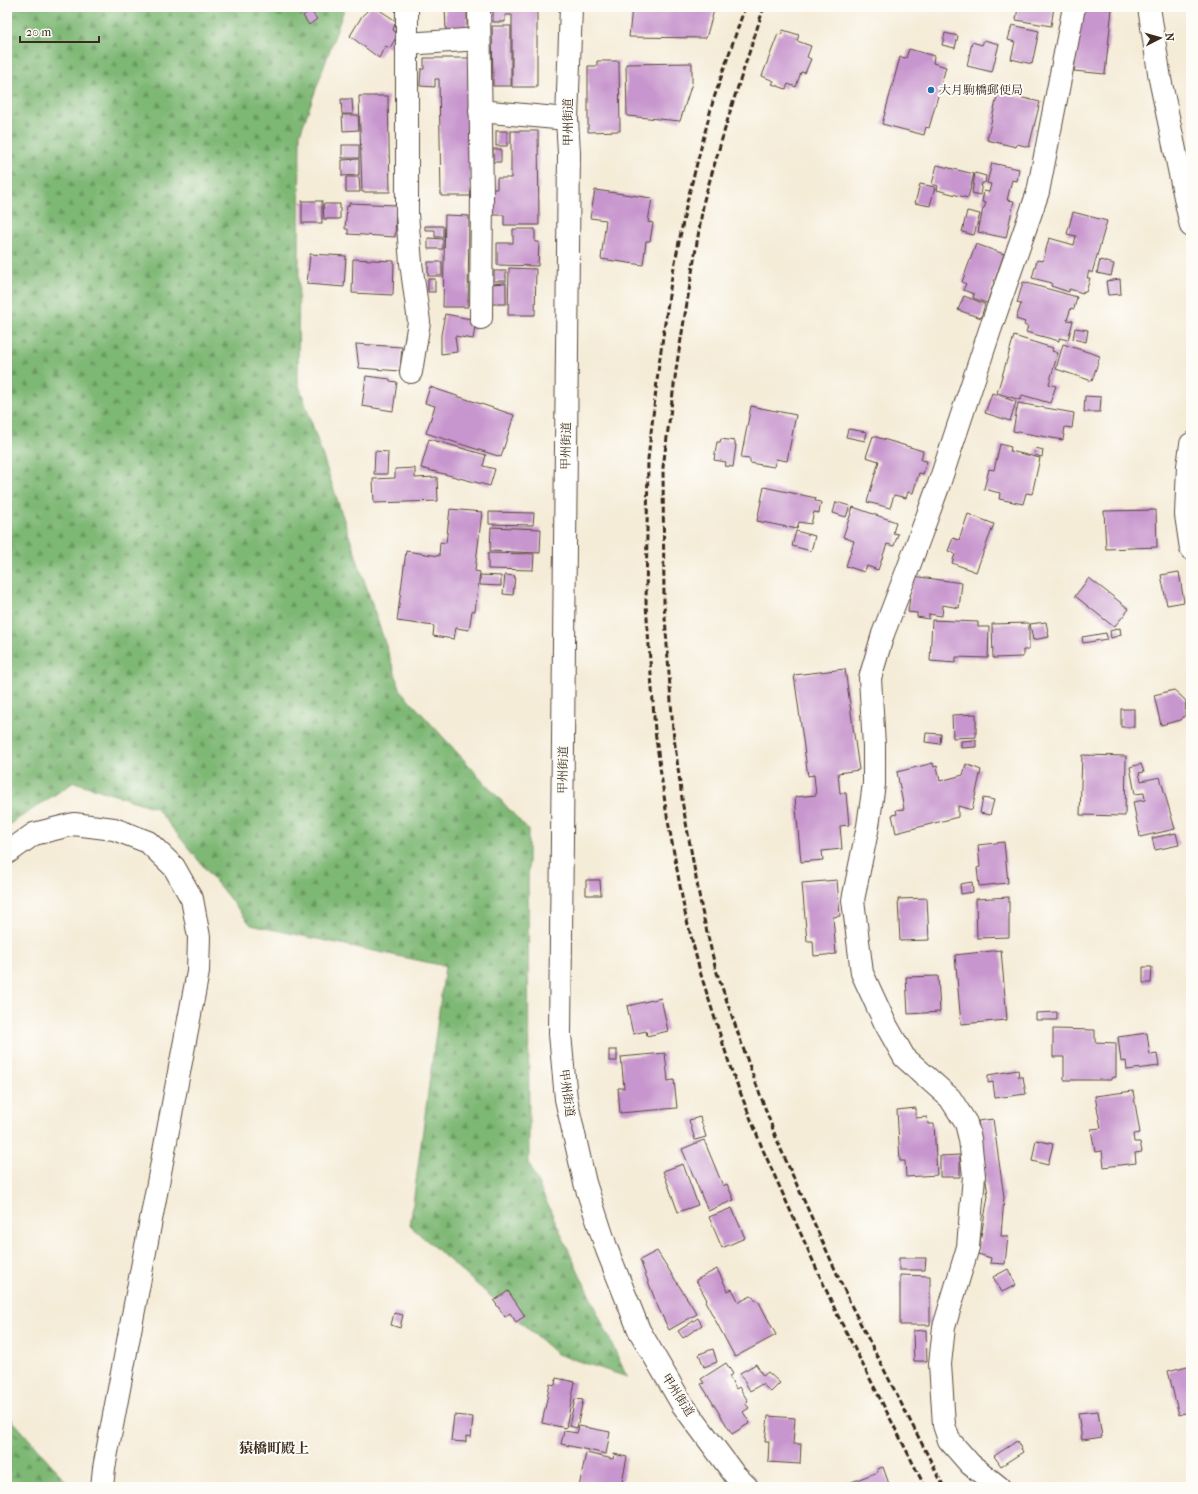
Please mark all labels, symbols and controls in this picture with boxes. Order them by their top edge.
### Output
scale bar [20,18,99,44]
north arrow [1140,18,1180,58]
text: 20 m [26,25,51,39]
text: N [1163,32,1176,42]
place label: 大月駒橋郵便局 [939,83,1023,97]
marker: 大月駒橋郵便局 [926,85,936,95]
street label: 甲州街道 [561,98,575,146]
street label: 甲州街道 [559,422,573,470]
street label: 甲州街道 [556,746,570,794]
street label: 甲州街道 [557,1068,577,1118]
street label: 甲州街道 [659,1371,697,1419]
district label: 猿橋町殿上 [239,1440,309,1457]

